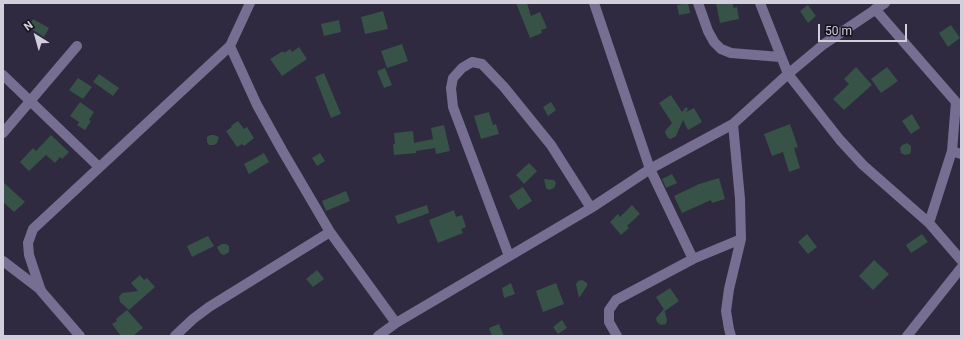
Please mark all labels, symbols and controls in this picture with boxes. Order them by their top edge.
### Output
north arrow [16,16,56,56]
scale bar [820,16,909,42]
text: N [21,18,35,34]
text: 50 m [825,24,852,38]

